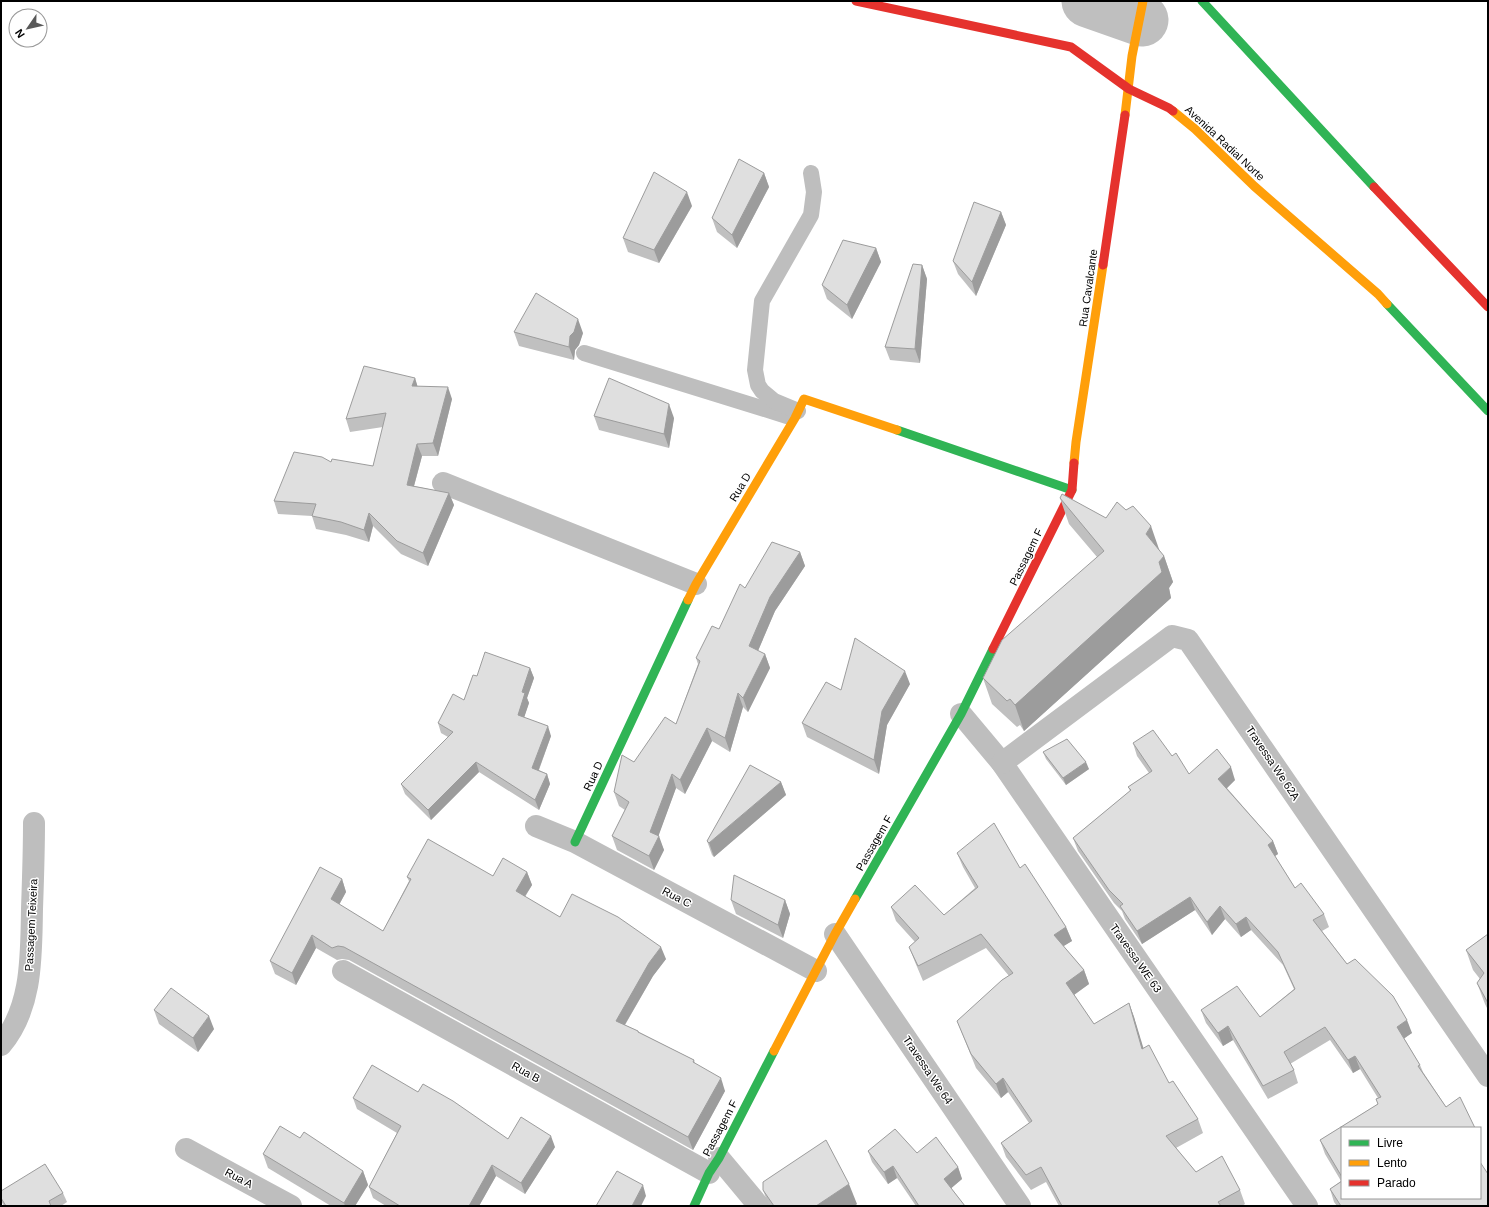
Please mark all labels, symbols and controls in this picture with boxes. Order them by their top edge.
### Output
north arrow [8,8,48,48]
text: N [12,27,27,40]
street label: Avenida Radial Norte [1183,103,1267,183]
street label: Rua Cavalcante [1077,248,1099,328]
street label: Rua D [727,471,753,503]
street label: Passagem F [1007,526,1045,587]
street label: Travessa We 62A [1244,724,1303,803]
street label: Rua D [581,759,605,793]
street label: Passagem F [853,813,895,873]
street label: Passagem Teixeira [23,878,39,972]
street label: Rua C [660,884,694,910]
street label: Travessa WE 63 [1108,921,1164,995]
street label: Travessa We 64 [901,1034,955,1106]
street label: Rua B [510,1059,542,1085]
street label: Passagem F [700,1098,740,1158]
legend [1341,1127,1481,1199]
text: Livre [1377,1136,1403,1150]
text: Lento [1377,1156,1407,1170]
street label: Rua A [223,1166,256,1191]
text: Parado [1377,1176,1416,1190]

